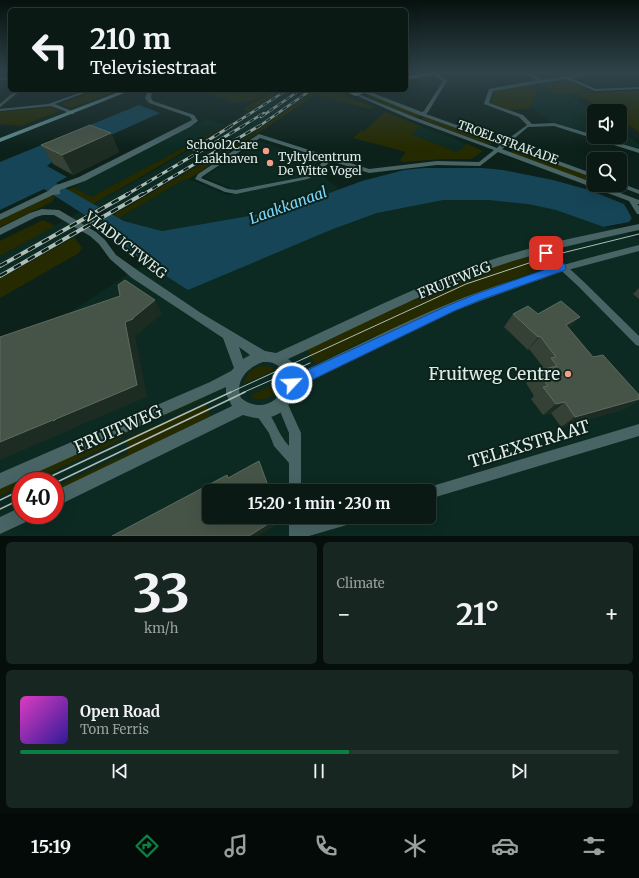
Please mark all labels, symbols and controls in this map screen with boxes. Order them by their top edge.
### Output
text: 210 m [90,21,171,57]
icon: left [24,24,76,76]
text: Televisiestraat [90,56,217,79]
map controls [587,104,627,192]
button: sound [587,104,627,144]
street label: TROELSTRAKADE [455,117,561,167]
place label: School2Care Laakhaven [186,137,258,166]
marker: School2Care Laakhaven [261,146,271,156]
place label: Tyltylcentrum De Witte Vogel [278,149,362,178]
button: search [587,152,627,192]
marker: Tyltylcentrum De Witte Vogel [265,158,275,168]
water label: Laakkanaal [246,182,330,228]
street label: VIADUCTWEG [81,207,170,282]
pin [529,236,563,270]
icon: arrive [535,242,557,264]
street label: FRUITWEG [415,257,493,303]
position arrow [271,362,313,404]
place label: Fruitweg Centre [429,363,560,385]
marker: Fruitweg Centre [563,369,573,379]
street label: FRUITWEG [71,400,166,458]
street label: TELEXSTRAAT [466,415,592,473]
speed limit sign: 40 [12,472,64,524]
text: 15:20 · 1 min · 230 m [248,494,390,513]
text: 33 [133,561,190,626]
text: Climate [337,575,385,592]
text: 21° [456,595,499,633]
text: − [337,600,351,628]
text: + [604,600,619,628]
text: km/h [144,620,178,637]
text: Open Road [80,702,160,721]
text: Tom Ferris [80,721,149,738]
icon: previous [109,760,131,782]
icon: pause [308,760,330,782]
icon: next [508,760,530,782]
icon: directions [133,832,161,860]
icon: music [222,832,250,860]
icon: phone [312,832,340,860]
icon: climate [401,832,429,860]
icon: car [491,832,519,860]
icon: filters [580,832,608,860]
text: 15:19 [31,835,71,858]

